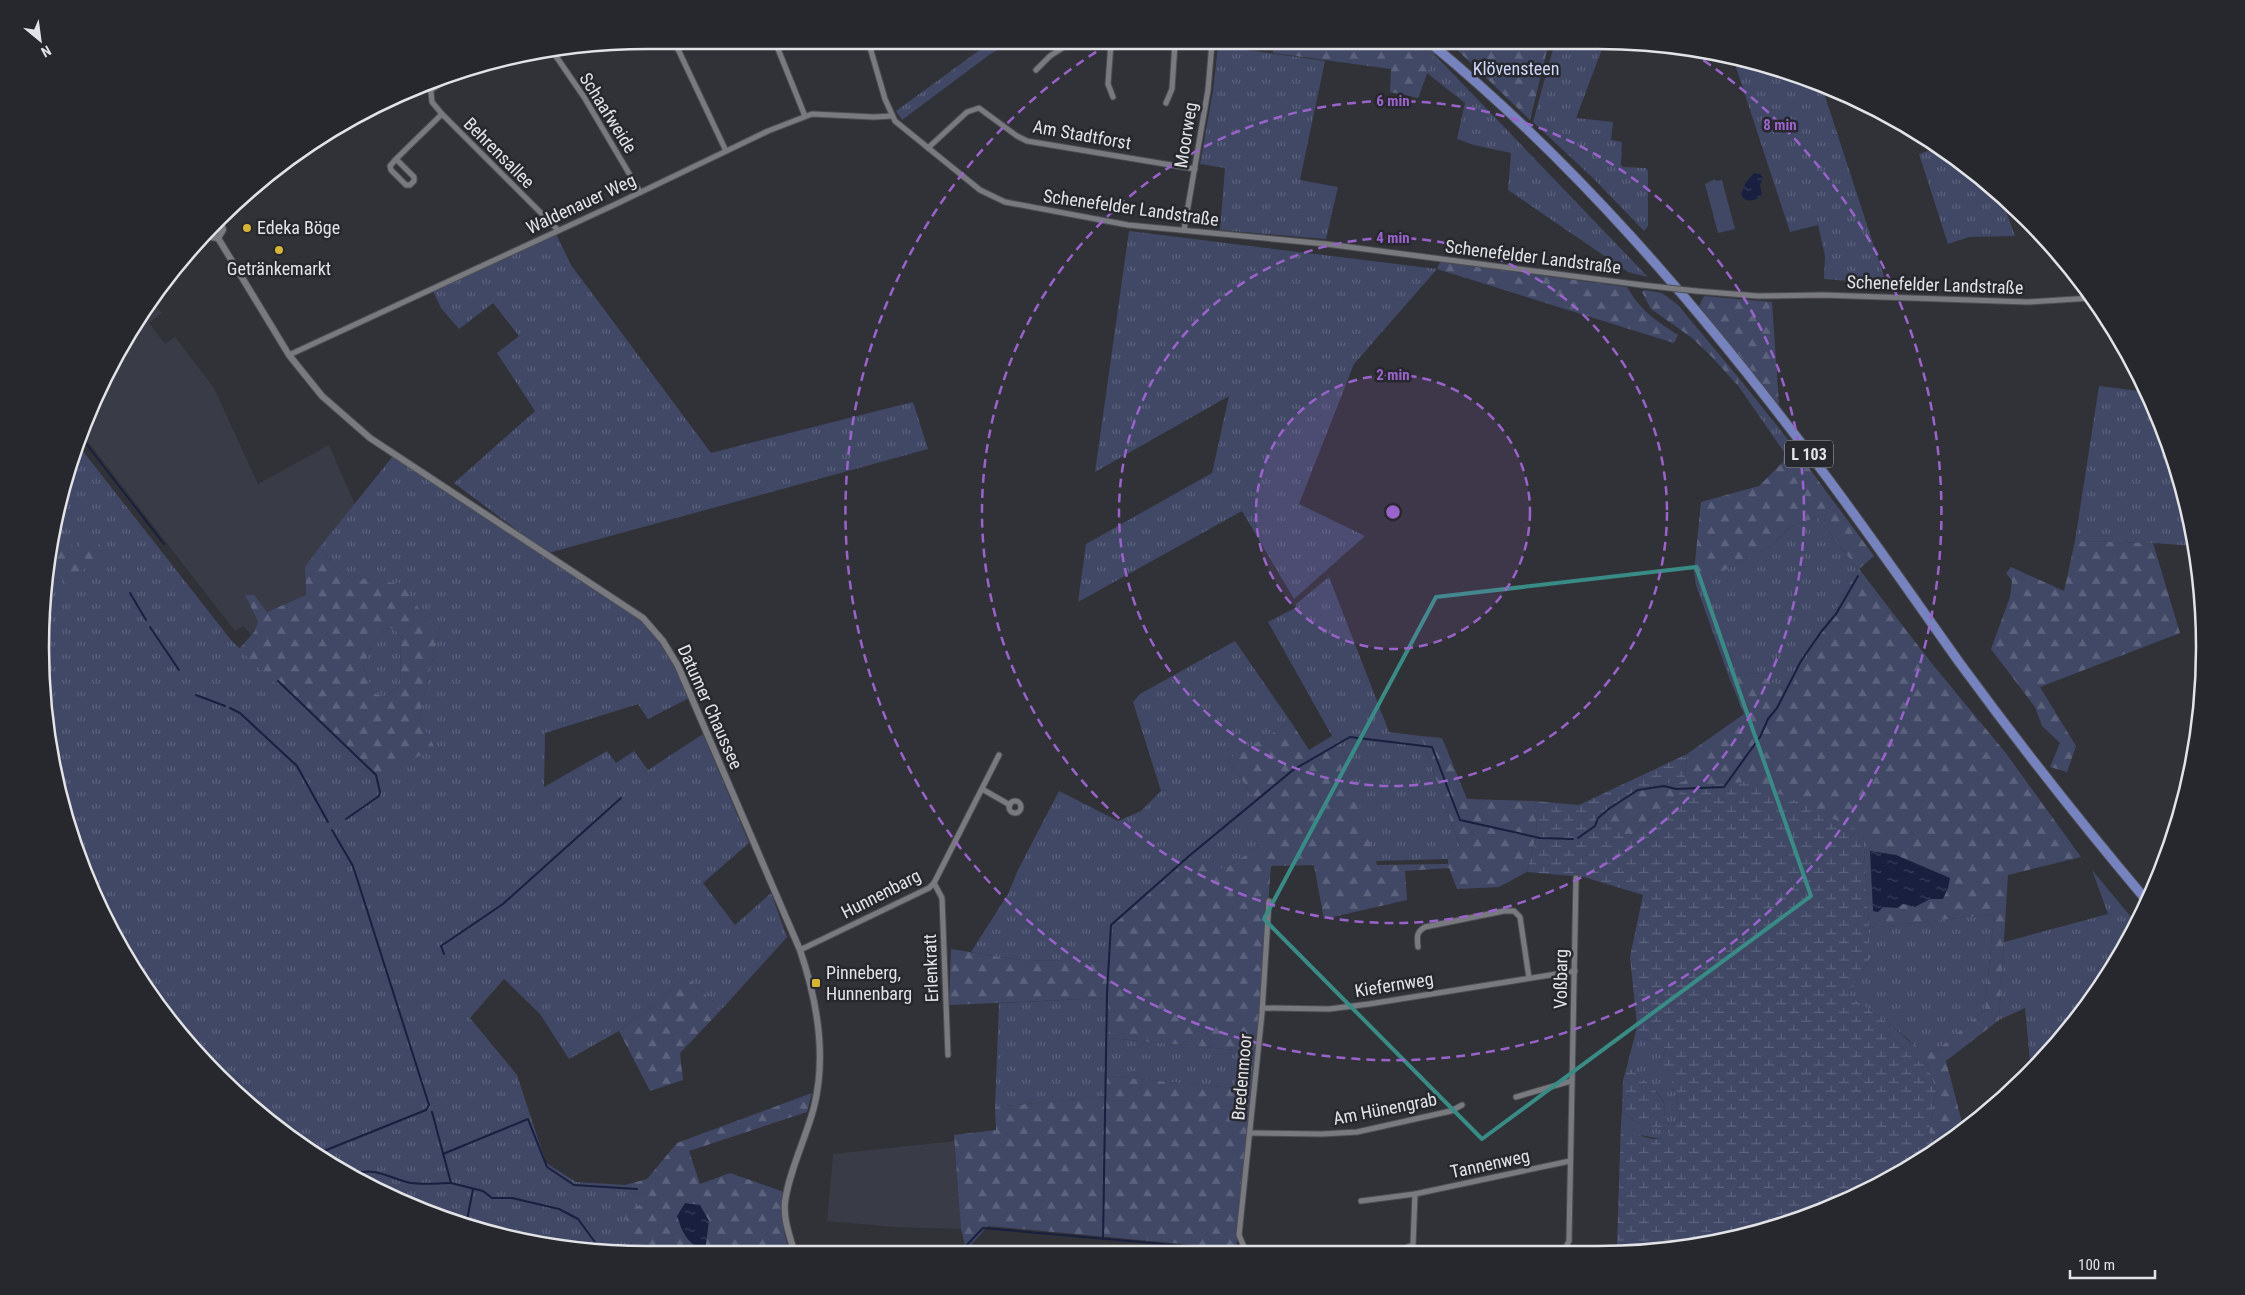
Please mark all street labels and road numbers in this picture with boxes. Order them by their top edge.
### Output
street label: Schaafweide [575,69,641,157]
street label: Moorweg [1170,101,1201,169]
street label: Behrensallee [460,113,539,192]
street label: Am Stadtforst [1031,116,1133,153]
street label: Waldenauer Weg [523,169,639,238]
street label: Schenefelder Landstraße [1042,185,1220,230]
street label: Schenefelder Landstraße [1444,235,1622,278]
street label: Schenefelder Landstraße [1846,271,2024,298]
road number: L 103 [1785,440,1833,468]
street label: Datumer Chaussee [674,641,747,772]
street label: Hunnenbarg [838,865,924,922]
street label: Erlenkratt [919,934,942,1002]
street label: Voßbarg [1549,949,1572,1009]
street label: Kiefernweg [1353,968,1435,1001]
street label: Bredenmoor [1227,1032,1256,1121]
street label: Am Hünengrab [1331,1088,1439,1129]
street label: Tannenweg [1448,1145,1532,1182]

